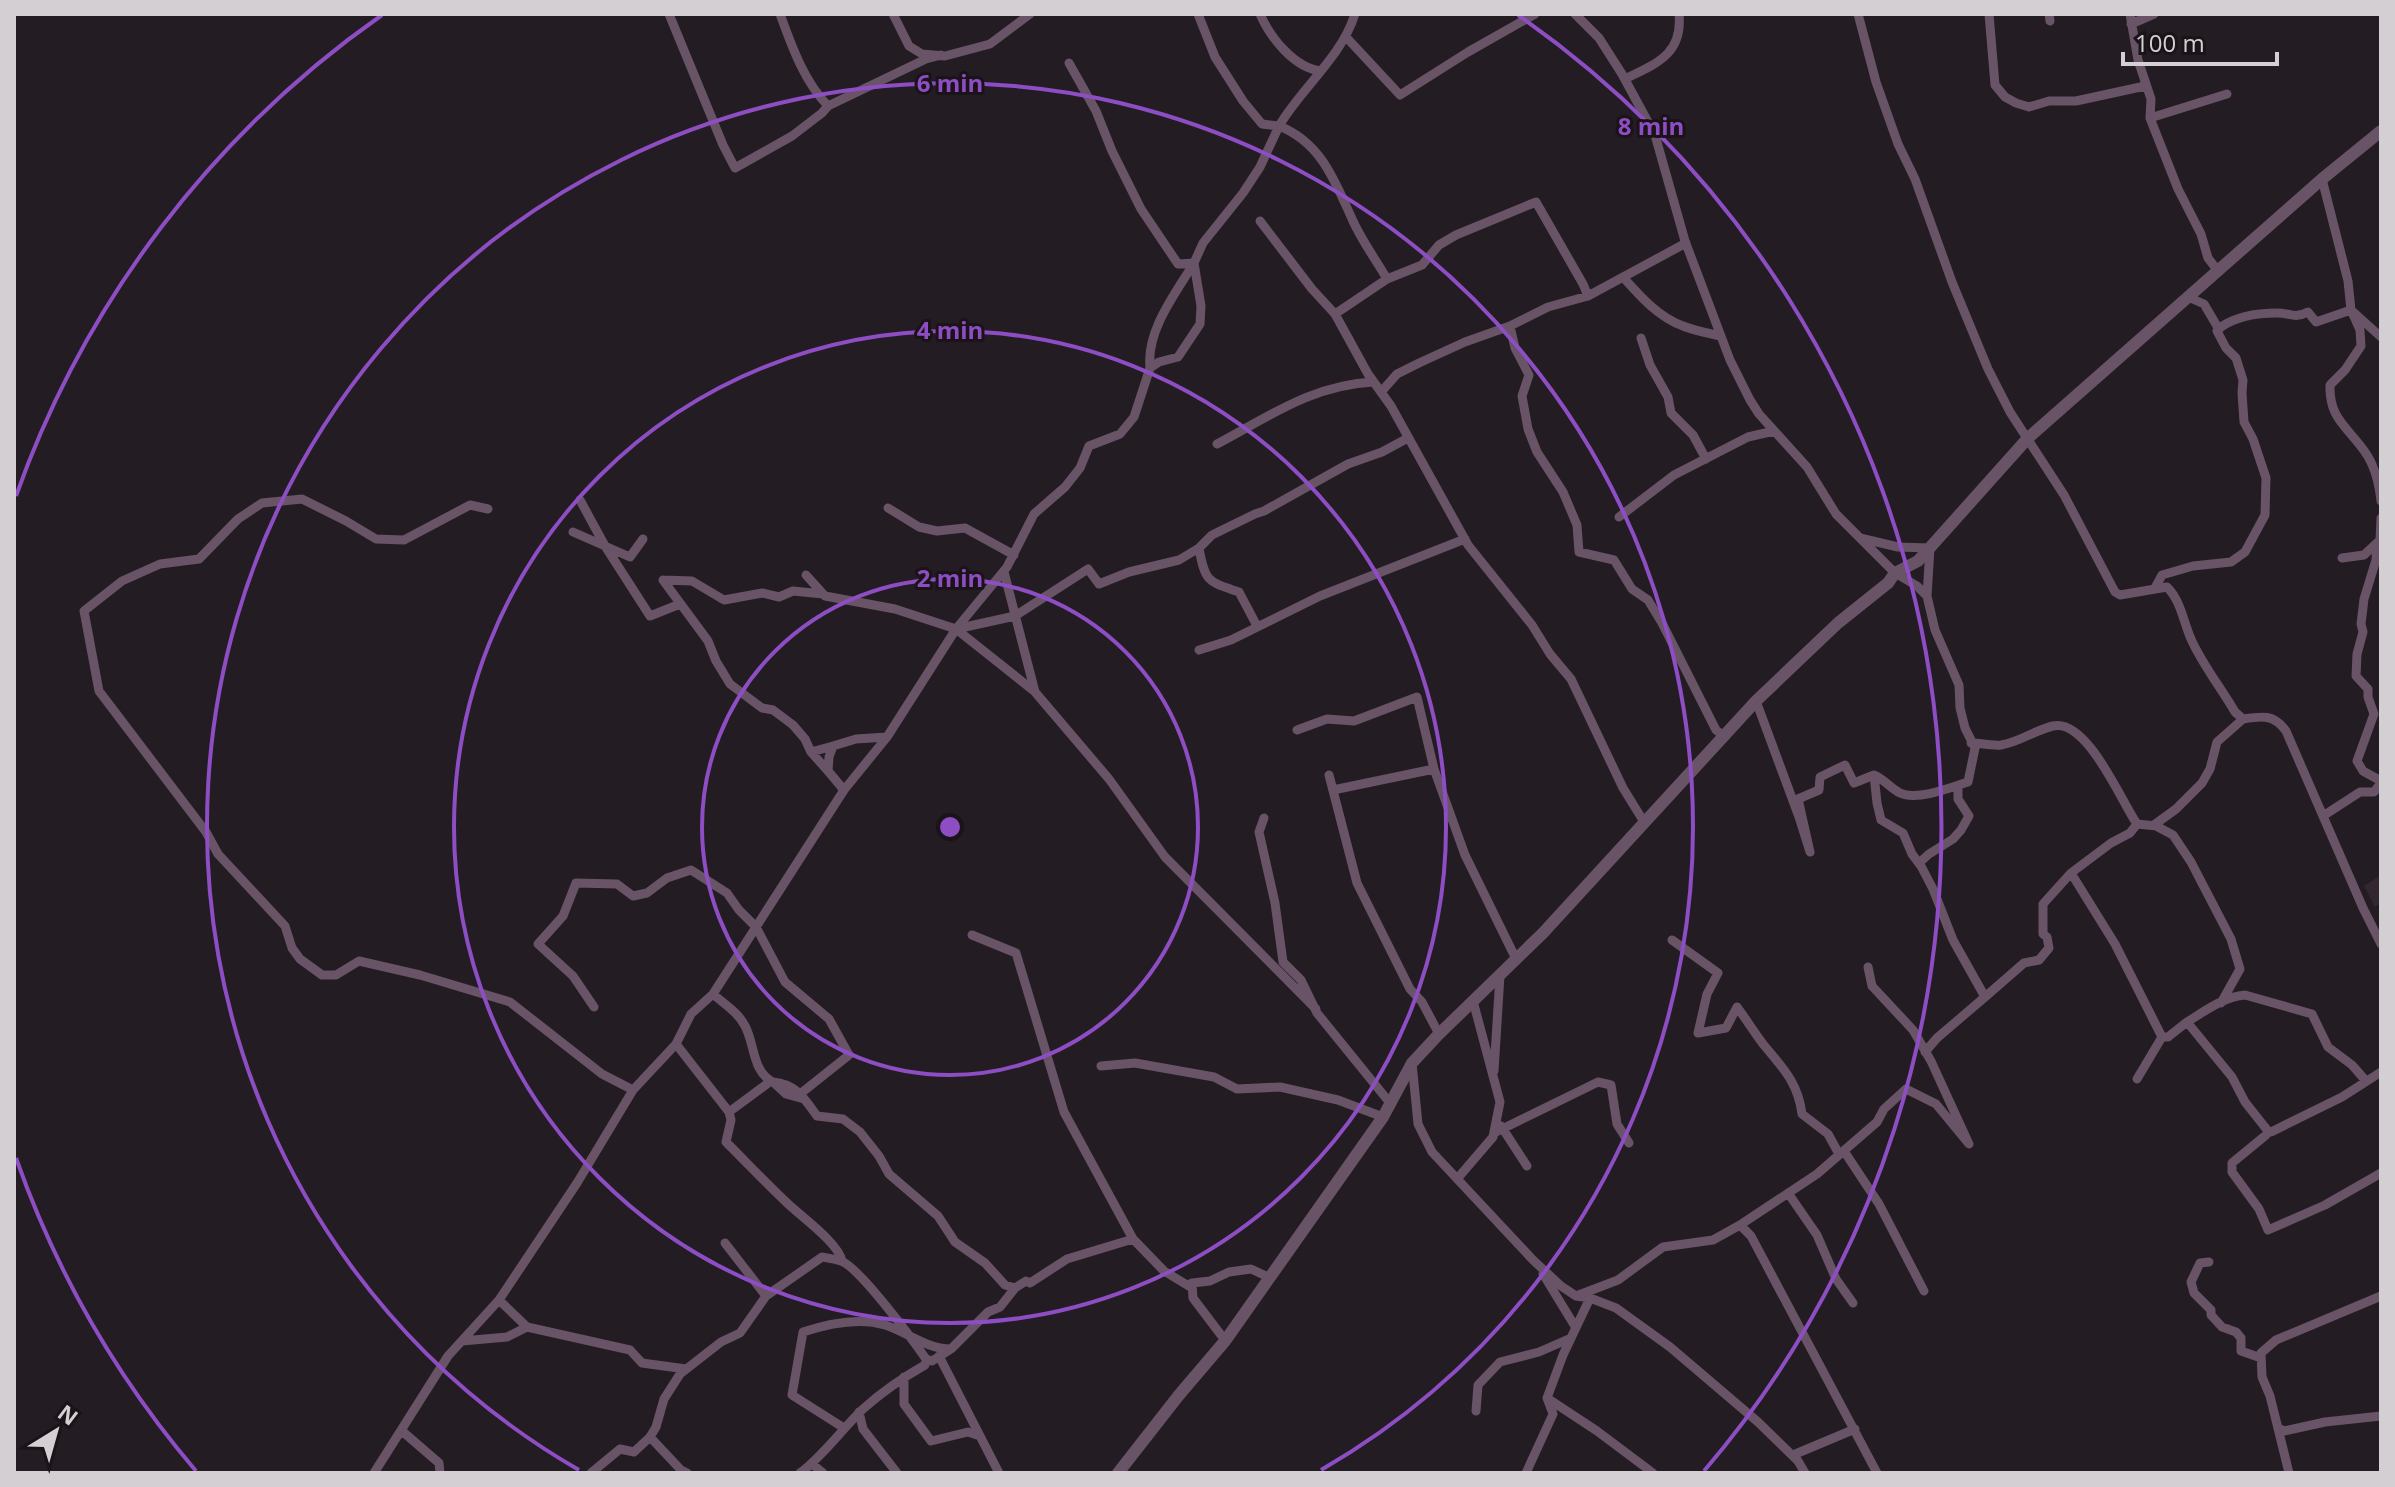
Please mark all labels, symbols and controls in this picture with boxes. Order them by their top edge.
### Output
scale bar [2123,16,2277,66]
text: 100 m [2135,26,2205,59]
text: 6 min [917,66,983,99]
text: 8 min [1618,109,1684,142]
text: 4 min [917,313,983,346]
text: 2 min [917,561,983,594]
centre of rings [936,813,964,841]
north arrow [16,1391,96,1471]
text: N [52,1397,85,1432]

